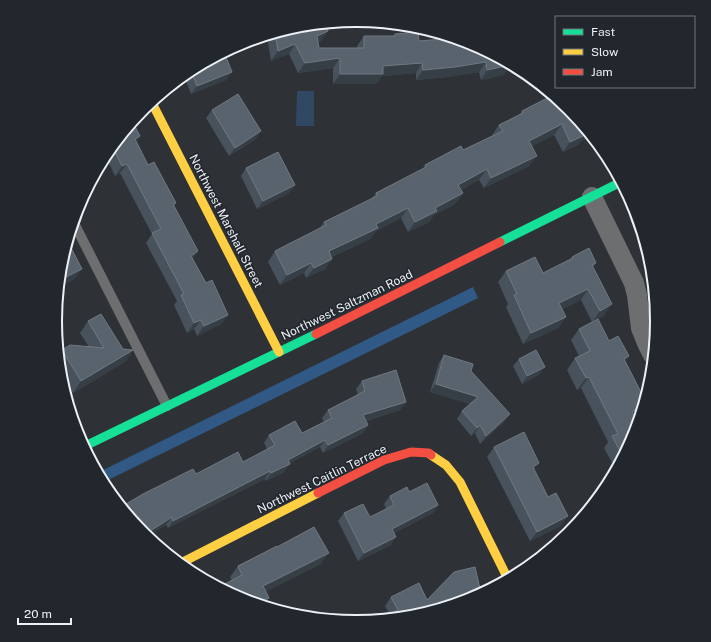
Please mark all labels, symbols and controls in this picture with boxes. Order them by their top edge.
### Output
legend [555,16,695,88]
text: Fast [591,25,616,39]
text: Slow [591,45,619,59]
text: Jam [591,65,613,79]
street label: Northwest Marshall Street [186,152,266,290]
street label: Northwest Saltzman Road [279,267,415,343]
street label: Northwest Caitlin Terrace [255,441,389,516]
scale bar [18,600,71,626]
text: 20 m [24,607,52,621]

